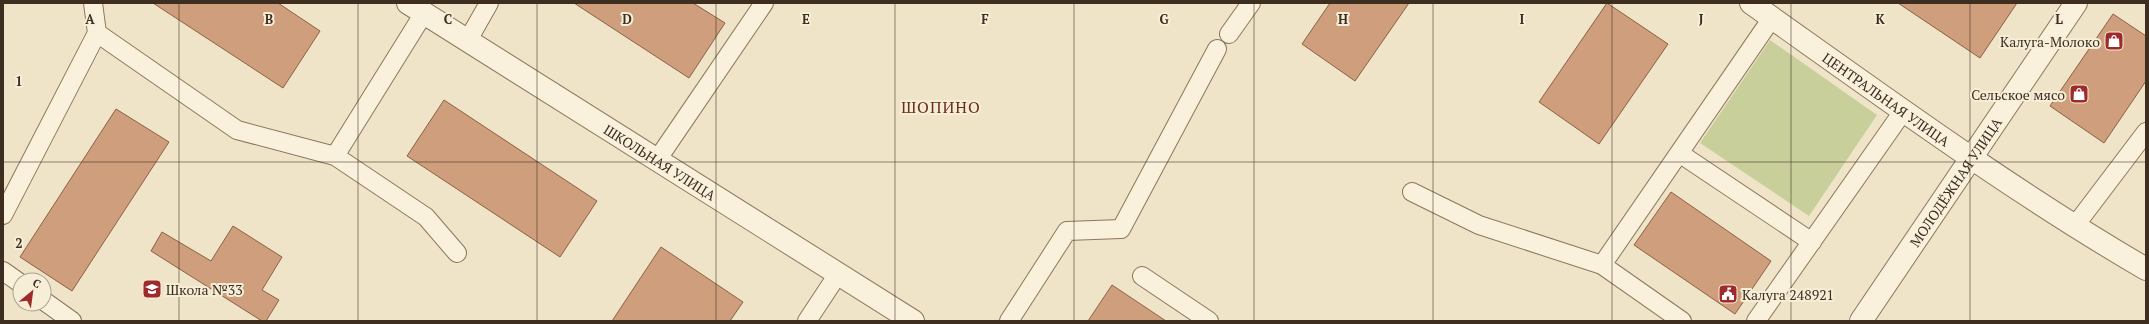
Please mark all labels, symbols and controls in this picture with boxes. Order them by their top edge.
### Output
text: A [85,10,95,28]
text: B [265,10,273,28]
text: C [444,10,452,28]
text: D [622,10,632,28]
text: E [802,10,810,28]
text: F [981,10,989,28]
text: G [1159,10,1169,28]
text: H [1338,10,1348,28]
text: I [1520,10,1525,28]
text: J [1699,10,1704,28]
text: K [1875,10,1885,28]
text: L [2055,10,2063,28]
shop icon: Калуга-Молоко [2103,30,2125,52]
place label: Калуга-Молоко [2000,32,2100,51]
street label: ЦЕНТРАЛЬНАЯ УЛИЦА [1819,48,1954,150]
text: 1 [15,72,23,90]
shop icon: Сельское мясо [2068,83,2090,105]
place label: Сельское мясо [1971,85,2065,104]
district label: ШОПИНО [901,96,981,118]
street label: МОЛОДЁЖНАЯ УЛИЦА [1905,113,2006,250]
street label: ШКОЛЬНАЯ УЛИЦА [601,119,720,204]
text: 2 [15,234,23,252]
north arrow [12,272,52,312]
text: С [30,275,43,291]
school or university icon: Школа №33 [141,278,163,300]
place label: Школа №33 [166,280,243,299]
public building icon: Калуга 248921 [1717,283,1739,305]
place label: Калуга 248921 [1742,285,1834,304]

